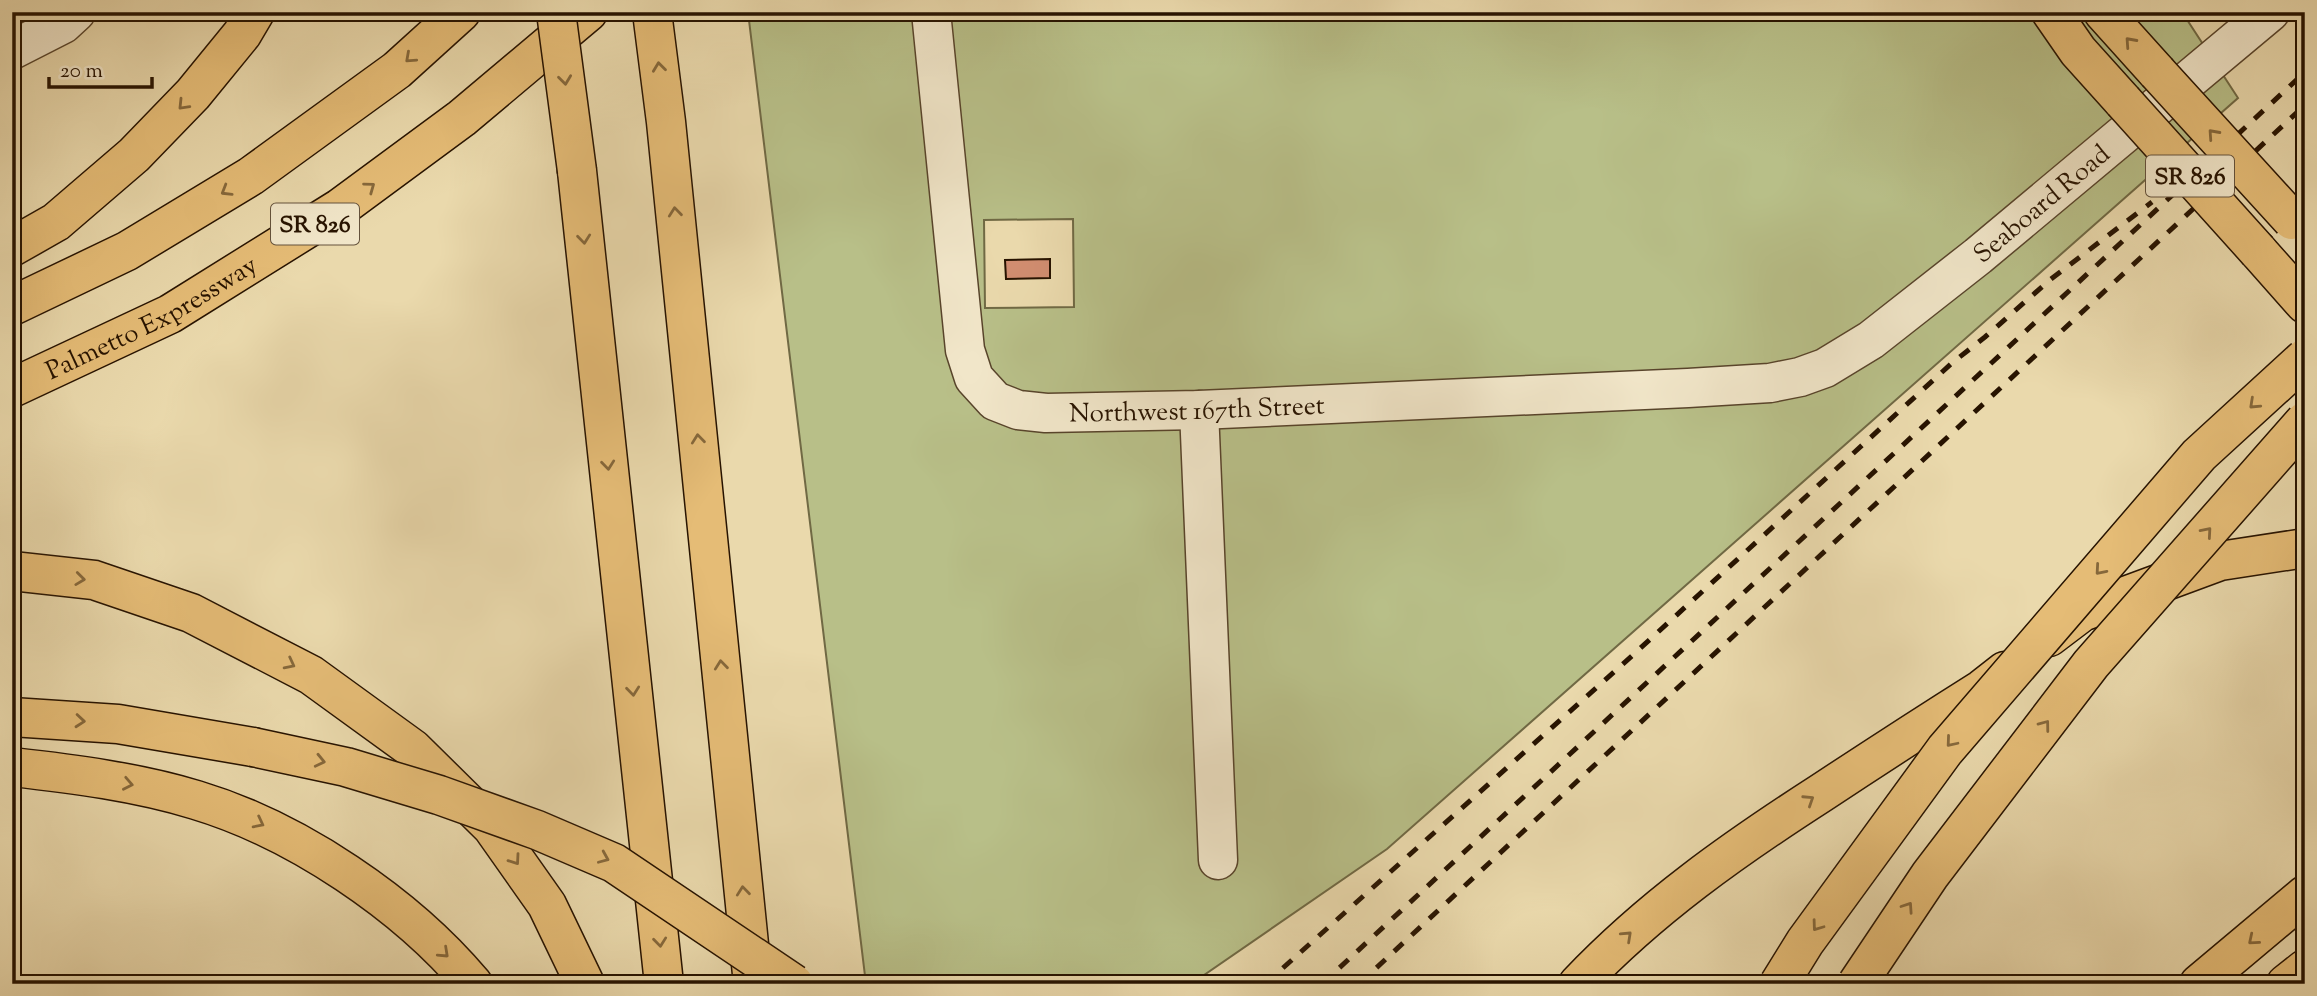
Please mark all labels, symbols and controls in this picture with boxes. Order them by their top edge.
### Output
one-way arrow [2126,37,2138,50]
scale bar [49,46,152,90]
one-way arrow [405,50,418,62]
text: 20 m [60,57,103,87]
one-way arrow [652,61,667,73]
one-way arrow [557,74,572,86]
one-way arrow [179,96,192,109]
one-way arrow [2208,129,2221,142]
street label: Seaboard Road [1966,137,2119,273]
road number: SR 826 [2146,156,2234,196]
one-way arrow [362,182,374,195]
one-way arrow [221,183,234,196]
road number: SR 826 [271,204,359,244]
one-way arrow [668,207,683,218]
one-way arrow [576,234,591,245]
street label: Palmetto Expressway [40,248,265,391]
street label: Northwest 167th Street [1069,388,1326,434]
one-way arrow [2249,395,2262,408]
one-way arrow [691,433,706,444]
one-way arrow [601,459,616,471]
one-way arrow [2199,527,2211,540]
one-way arrow [2096,562,2108,575]
one-way arrow [74,571,86,586]
one-way arrow [283,656,295,669]
one-way arrow [713,659,728,671]
one-way arrow [625,685,640,697]
one-way arrow [75,713,86,728]
one-way arrow [2036,720,2049,732]
one-way arrow [1947,734,1959,747]
one-way arrow [313,753,325,767]
one-way arrow [122,776,134,791]
one-way arrow [1801,796,1814,808]
one-way arrow [252,815,264,829]
one-way arrow [597,850,609,864]
one-way arrow [507,852,519,865]
one-way arrow [736,886,751,897]
one-way arrow [1900,902,1913,915]
one-way arrow [1812,918,1825,931]
one-way arrow [1619,931,1632,944]
one-way arrow [2248,932,2261,944]
one-way arrow [652,936,667,947]
one-way arrow [436,945,449,957]

